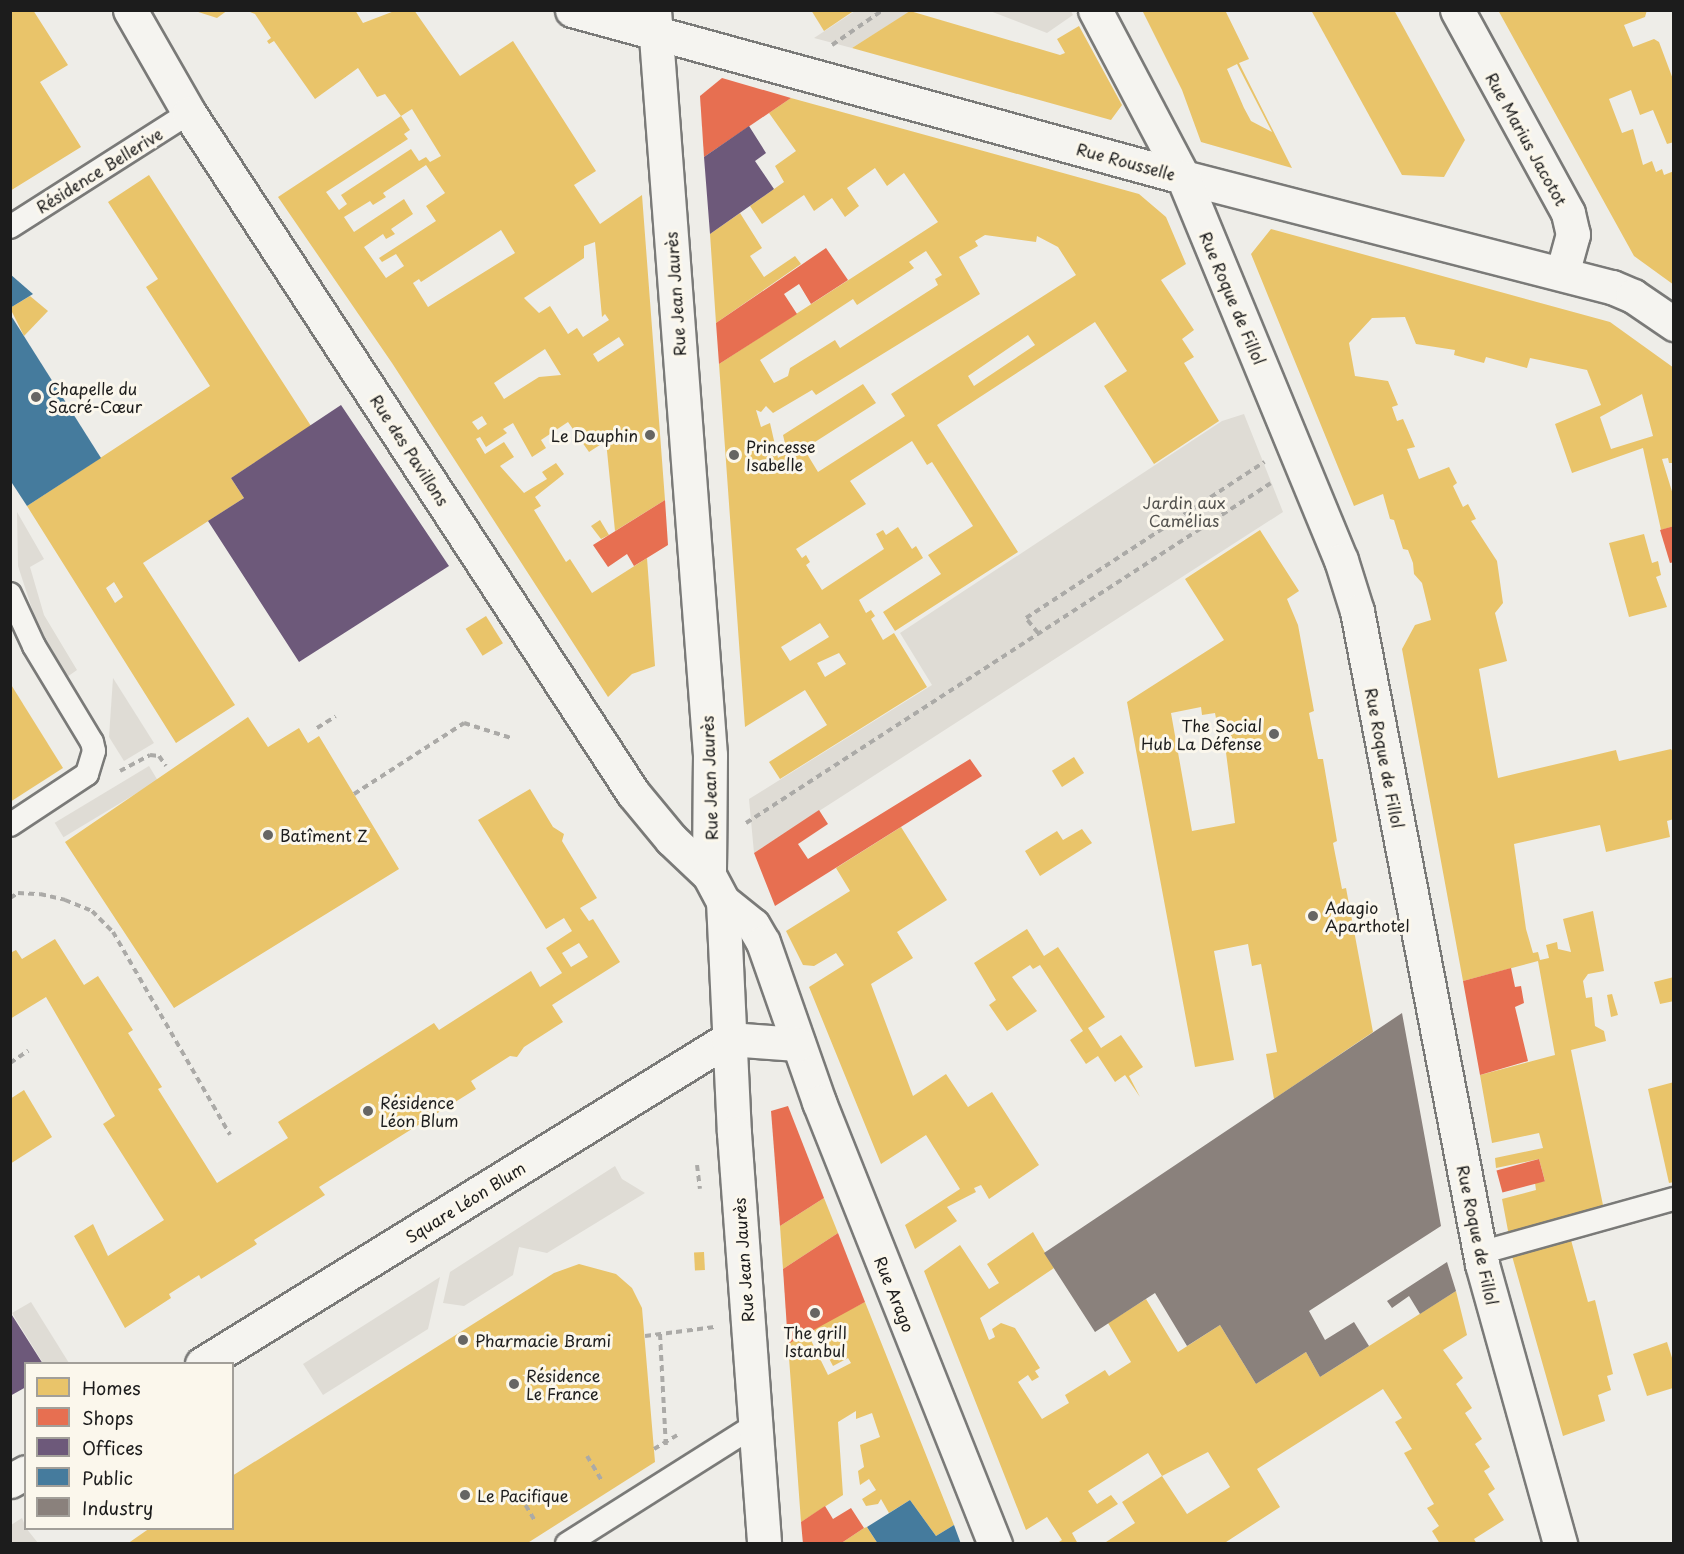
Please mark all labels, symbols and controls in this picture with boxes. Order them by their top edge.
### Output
street label: Rue Marius Jacotot [1482,69,1572,209]
street label: Résidence Bellerive [32,123,166,217]
street label: Rue Rousselle [1073,138,1179,184]
street label: Rue Roque de Fillol [1196,227,1270,369]
street label: Rue Jean Jaurès [661,230,689,358]
place label: Chapelle du Sacré-Cœur [48,378,142,416]
marker: Chapelle du Sacré-Cœur [29,390,43,404]
street label: Rue des Pavillons [366,390,454,510]
place label: Le Dauphin [551,425,638,445]
marker: Le Dauphin [643,428,657,442]
place label: Princesse Isabelle [746,436,815,474]
marker: Princesse Isabelle [727,448,741,462]
park label: Jardin aux Camélias [1143,492,1225,530]
street label: Rue Roque de Fillol [1362,685,1408,831]
street label: Rue Jean Jaurès [697,714,721,842]
place label: The Social Hub La Défense [1141,715,1262,753]
marker: The Social Hub La Défense [1267,727,1281,741]
place label: Batîment Z [280,825,367,845]
marker: Batîment Z [261,828,275,842]
place label: Adagio Aparthotel [1325,897,1410,935]
marker: Adagio Aparthotel [1306,909,1320,923]
place label: Résidence Léon Blum [380,1092,458,1130]
marker: Résidence Léon Blum [361,1104,375,1118]
street label: Square Léon Blum [401,1157,529,1247]
street label: Rue Roque de Fillol [1454,1162,1502,1308]
street label: Rue Jean Jaurès [729,1196,757,1324]
street label: Rue Arago [871,1253,919,1335]
marker: The grill Istanbul [808,1306,822,1320]
place label: The grill Istanbul [783,1322,847,1360]
place label: Pharmacie Brami [475,1330,612,1350]
marker: Pharmacie Brami [456,1333,470,1347]
legend [24,1362,234,1530]
place label: Résidence Le France [526,1365,601,1403]
text: Homes [82,1374,140,1401]
marker: Résidence Le France [507,1377,521,1391]
text: Shops [82,1404,133,1431]
text: Offices [82,1434,143,1461]
text: Public [82,1464,133,1491]
place label: Le Pacifique [477,1485,568,1505]
marker: Le Pacifique [458,1488,472,1502]
text: Industry [82,1494,153,1521]

